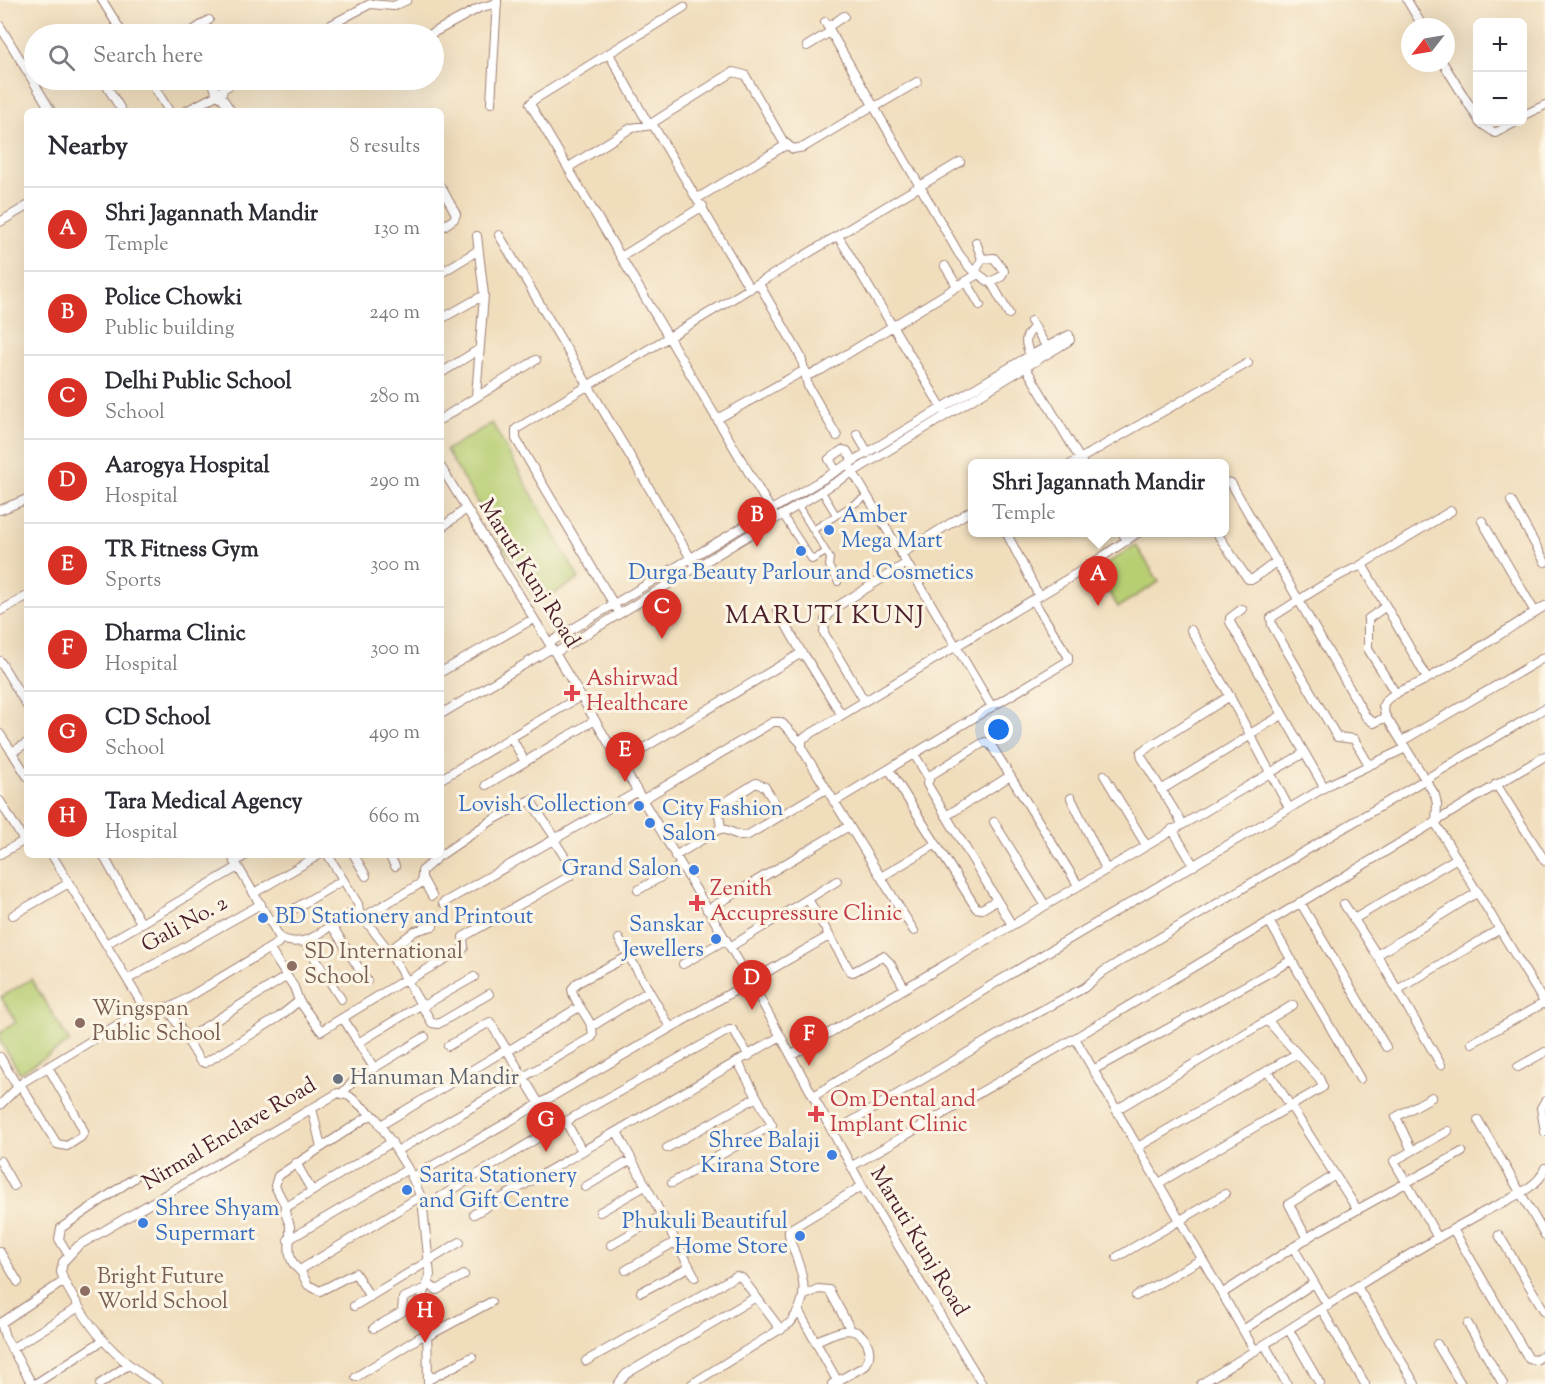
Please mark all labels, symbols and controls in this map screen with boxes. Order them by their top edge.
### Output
north arrow [1401,18,1455,72]
map controls [1473,18,1527,126]
button: + [1473,18,1527,72]
search box [24,24,444,90]
icon: search [45,41,78,74]
text: Search here [93,41,203,73]
button: − [1473,72,1527,126]
text: Nearby [48,129,128,166]
text: 8 results [349,133,420,162]
text: Shri Jagannath Mandir [105,199,318,231]
text: A [59,215,76,244]
text: 130 m [374,215,420,244]
text: Temple [105,231,169,260]
text: Police Chowki [105,283,242,315]
text: B [61,299,74,328]
text: 240 m [369,299,420,328]
text: Public building [105,315,235,344]
text: Delhi Public School [105,367,292,399]
text: C [59,383,76,412]
text: 280 m [369,383,420,412]
text: School [105,399,165,428]
text: Aarogya Hospital [105,451,270,483]
popup [968,459,1229,537]
text: D [60,467,75,496]
text: 290 m [370,467,420,496]
text: Shri Jagannath Mandir [992,468,1205,500]
text: Hospital [105,483,178,512]
street label: Maruti Kunj Road [469,493,587,655]
pin: B [738,498,777,547]
text: Temple [992,500,1056,529]
place label: Amber Mega Mart [841,501,943,558]
marker: Amber Mega Mart [822,523,836,537]
text: TR Fitness Gym [105,535,259,567]
marker: Durga Beauty Parlour and Cosmetics [794,544,808,558]
text: E [61,551,74,580]
text: 300 m [370,551,420,580]
pin: A [1078,556,1118,606]
place label: Durga Beauty Parlour and Cosmetics [628,558,974,590]
text: Sports [105,567,161,596]
pin: C [642,590,682,639]
district label: MARUTI KUNJ [725,598,925,635]
text: Dharma Clinic [105,619,246,651]
text: F [62,635,73,664]
text: 300 m [370,635,420,664]
text: Hospital [105,651,178,680]
place label: Ashirwad Healthcare [586,664,688,721]
marker: Ashirwad Healthcare [563,684,581,702]
text: CD School [105,703,211,735]
your location [984,715,1013,744]
text: G [59,719,76,748]
text: 490 m [369,719,420,748]
pin: E [606,732,644,782]
text: School [105,735,165,764]
text: Tara Medical Agency [105,787,302,819]
place label: Lovish Collection [458,790,627,822]
place label: City Fashion Salon [662,794,783,851]
marker: Lovish Collection [632,799,646,813]
text: H [60,803,75,832]
text: 660 m [369,803,420,832]
marker: City Fashion Salon [643,816,657,830]
text: Hospital [105,819,178,848]
place label: Grand Salon [562,854,682,886]
marker: Grand Salon [687,863,701,877]
place label: Zenith Accupressure Clinic [710,874,902,931]
street label: Gali No. 2 [136,888,234,962]
marker: Zenith Accupressure Clinic [688,894,706,912]
place label: BD Stationery and Printout [275,902,534,934]
place label: Sanskar Jewellers [622,910,704,967]
marker: BD Stationery and Printout [256,911,270,925]
marker: Sanskar Jewellers [709,932,723,946]
place label: SD International School [304,937,463,994]
marker: SD International School [285,959,299,973]
pin: D [732,960,771,1010]
place label: Wingspan Public School [92,994,221,1051]
marker: Wingspan Public School [73,1016,87,1030]
pin: F [790,1016,828,1066]
place label: Hanuman Mandir [350,1063,519,1095]
street label: Nirmal Enclave Road [137,1070,323,1200]
marker: Hanuman Mandir [331,1072,345,1086]
place label: Om Dental and Implant Clinic [830,1085,976,1142]
pin: G [526,1102,566,1152]
marker: Om Dental and Implant Clinic [807,1105,825,1123]
place label: Shree Balaji Kirana Store [701,1126,820,1183]
marker: Shree Balaji Kirana Store [825,1148,839,1162]
place label: Sarita Stationery and Gift Centre [419,1161,577,1218]
street label: Maruti Kunj Road [860,1161,976,1323]
marker: Sarita Stationery and Gift Centre [400,1183,414,1197]
place label: Shree Shyam Supermart [155,1194,279,1251]
place label: Phukuli Beautiful Home Store [622,1207,788,1264]
marker: Shree Shyam Supermart [136,1216,150,1230]
marker: Phukuli Beautiful Home Store [793,1229,807,1243]
place label: Bright Future World School [97,1262,228,1319]
marker: Bright Future World School [78,1284,92,1298]
pin: H [406,1294,444,1343]

